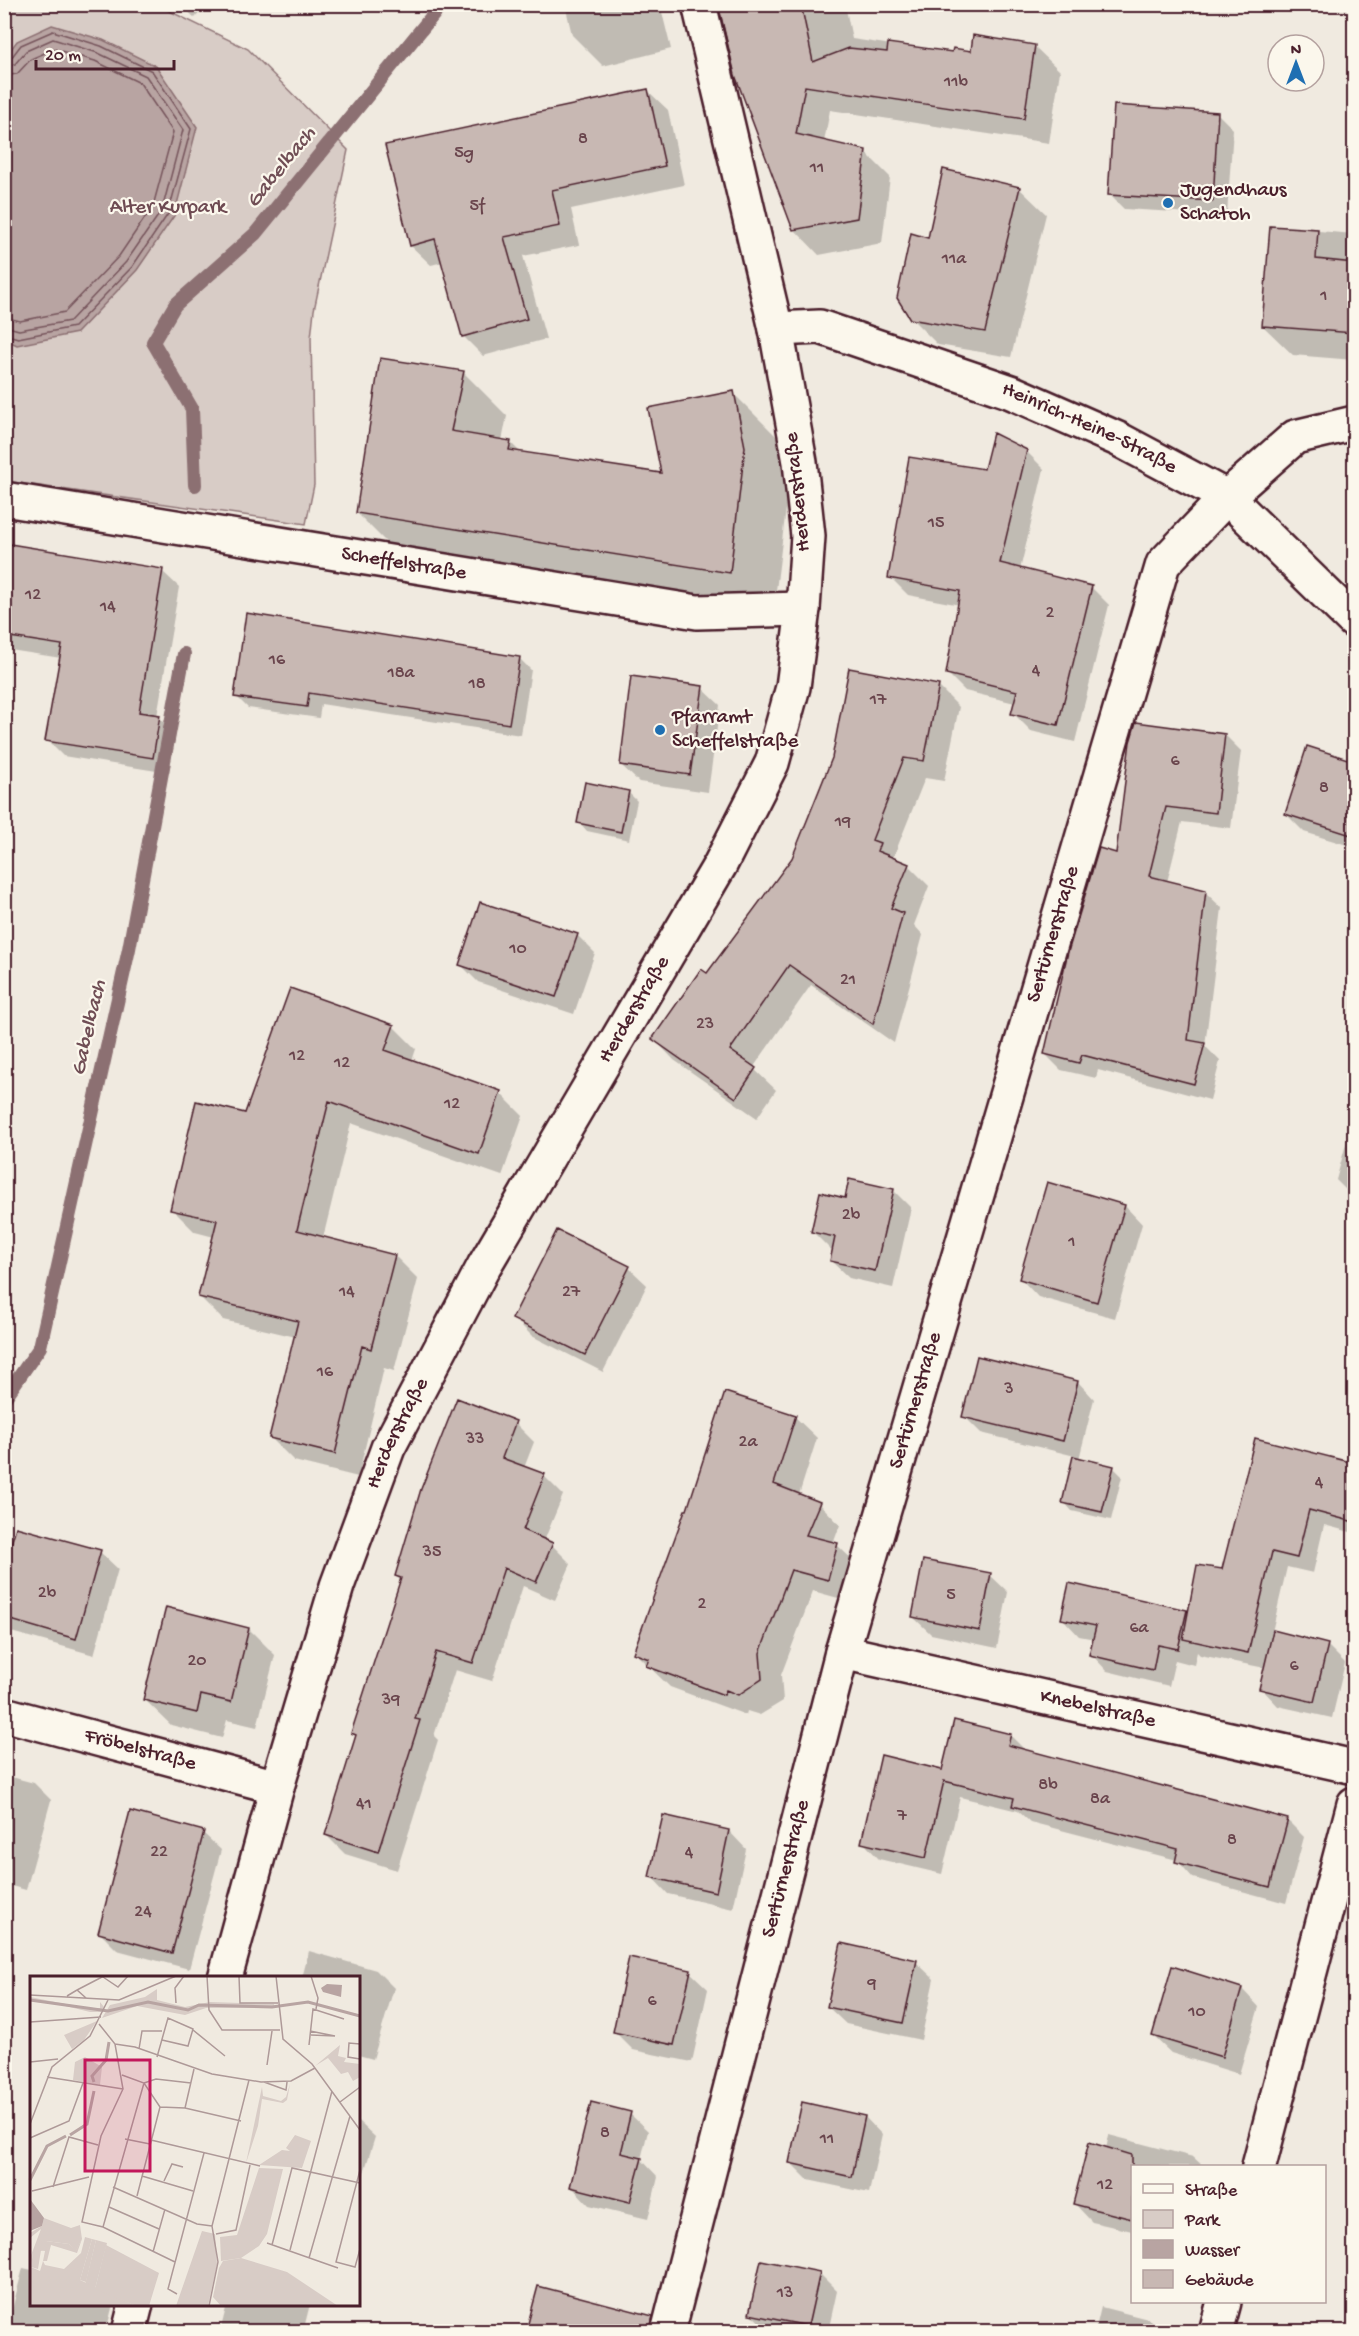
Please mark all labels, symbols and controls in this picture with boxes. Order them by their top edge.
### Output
scale bar [36,33,174,71]
north arrow [1266,33,1326,93]
text: N [1291,42,1302,61]
text: 20 m [45,46,81,67]
house number: 11b [943,72,969,93]
water label: Gabelbach [241,122,323,214]
house number: 8 [578,129,588,150]
house number: 5g [454,143,474,164]
house number: 11 [809,158,824,179]
place label: Jugendhaus Schatoh [1180,179,1288,228]
park label: Alter Kurpark [110,196,229,221]
house number: 5f [470,196,486,217]
marker: Jugendhaus Schatoh [1161,196,1175,210]
house number: 11a [941,249,967,270]
house number: 1 [1319,286,1328,307]
street label: Heinrich-Heine-Straße [998,377,1182,481]
street label: Herderstraße [780,430,818,553]
house number: 15 [927,513,944,534]
street label: Scheffelstraße [339,542,469,587]
house number: 12 [24,585,41,606]
house number: 14 [99,597,116,618]
house number: 2 [1046,603,1055,624]
house number: 16 [268,650,286,671]
house number: 4 [1032,661,1041,682]
house number: 18a [386,663,416,684]
house number: 18 [467,674,486,695]
house number: 17 [869,690,887,711]
place label: Pfarramt Scheffelstraße [671,706,799,755]
marker: Pfarramt Scheffelstraße [653,723,667,737]
house number: 6 [1170,751,1180,772]
house number: 8 [1319,778,1329,799]
house number: 19 [834,812,851,833]
street label: Sertürnerstraße [1022,862,1086,1006]
house number: 10 [508,939,527,960]
street label: Herderstraße [594,951,677,1068]
house number: 21 [840,970,856,991]
water label: Gabelbach [66,978,114,1078]
house number: 23 [696,1014,714,1035]
house number: 12 [288,1046,305,1067]
house number: 12 [333,1053,350,1074]
house number: 12 [443,1094,460,1115]
house number: 2b [842,1205,861,1226]
house number: 1 [1067,1232,1076,1253]
house number: 14 [338,1282,355,1303]
house number: 27 [562,1282,581,1303]
street label: Sertürnerstraße [884,1328,948,1472]
house number: 16 [316,1362,334,1383]
street label: Herderstraße [361,1373,436,1492]
house number: 3 [1003,1379,1014,1400]
house number: 33 [465,1429,484,1450]
house number: 2a [739,1432,758,1453]
house number: 4 [1315,1473,1324,1494]
house number: 35 [422,1542,441,1563]
house number: 2b [38,1583,57,1604]
house number: 5 [946,1585,956,1606]
house number: 2 [698,1594,707,1615]
house number: 6a [1129,1618,1150,1639]
house number: 20 [187,1651,207,1672]
house number: 6 [1289,1656,1299,1677]
street label: Knebelstraße [1037,1684,1159,1735]
house number: 39 [381,1690,400,1711]
street label: Fröbelstraße [81,1723,200,1778]
house number: 8b [1038,1775,1058,1796]
house number: 8a [1090,1789,1111,1810]
house number: 41 [356,1794,372,1815]
street label: Sertürnerstraße [757,1796,816,1940]
house number: 7 [896,1806,907,1827]
house number: 8 [1227,1830,1237,1851]
house number: 22 [150,1842,168,1863]
house number: 4 [685,1843,694,1864]
house number: 24 [134,1902,152,1923]
house number: 9 [866,1974,877,1995]
inset map [30,1976,360,2306]
house number: 6 [647,1991,657,2012]
house number: 10 [1187,2002,1206,2023]
house number: 8 [600,2123,610,2144]
house number: 11 [819,2129,834,2150]
legend [1131,2165,1326,2303]
house number: 12 [1096,2175,1113,2196]
text: Straße [1185,2181,1238,2202]
text: Park [1184,2211,1221,2232]
text: Wasser [1185,2241,1241,2262]
text: Gebäude [1185,2271,1254,2292]
house number: 13 [776,2283,793,2304]

